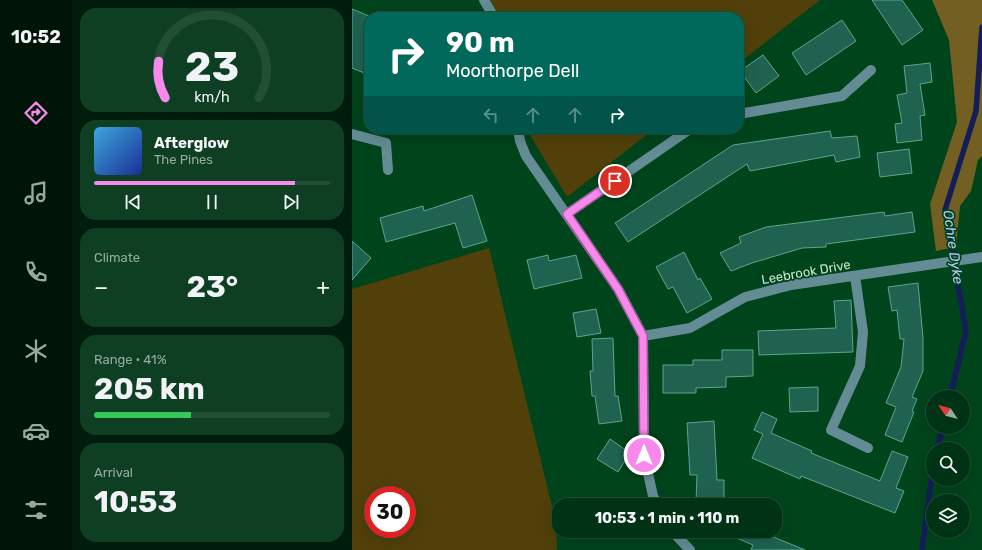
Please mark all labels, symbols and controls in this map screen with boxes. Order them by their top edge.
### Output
text: 10:52 [11,26,61,48]
text: 90 m [446,26,515,59]
icon: right [380,28,432,80]
text: 23 [185,42,239,91]
text: Moorthorpe Dell [446,60,579,82]
text: km/h [194,89,230,106]
icon: directions [22,99,50,127]
icon: left [480,104,502,126]
icon: ahead [522,104,544,126]
icon: ahead [564,104,586,126]
icon: right [606,104,628,126]
text: Afterglow [154,134,229,152]
text: The Pines [154,152,213,167]
pin [598,164,632,198]
icon: arrive [604,170,626,192]
icon: music [22,179,50,207]
icon: previous [122,191,144,213]
icon: pause [201,191,223,213]
icon: next [280,191,302,213]
water label: Ochre Dyke [939,209,967,285]
text: Climate [94,250,140,265]
street label: Leebrook Drive [760,257,852,287]
icon: phone [22,258,50,286]
text: 23° [186,269,238,305]
text: − [94,274,108,301]
text: + [316,274,330,301]
icon: climate [22,337,50,365]
text: Range · 41% [94,352,167,367]
text: 205 km [94,371,205,407]
north arrow [926,390,970,434]
map controls [926,390,970,538]
icon: car [22,417,50,445]
position arrow [623,434,665,476]
button: search [926,442,970,486]
text: Arrival [94,465,133,480]
text: 10:53 [94,484,177,520]
speed limit sign: 30 [364,486,416,538]
button: layers [926,494,970,538]
icon: filters [22,496,50,524]
text: 10:53 · 1 min · 110 m [595,509,739,527]

